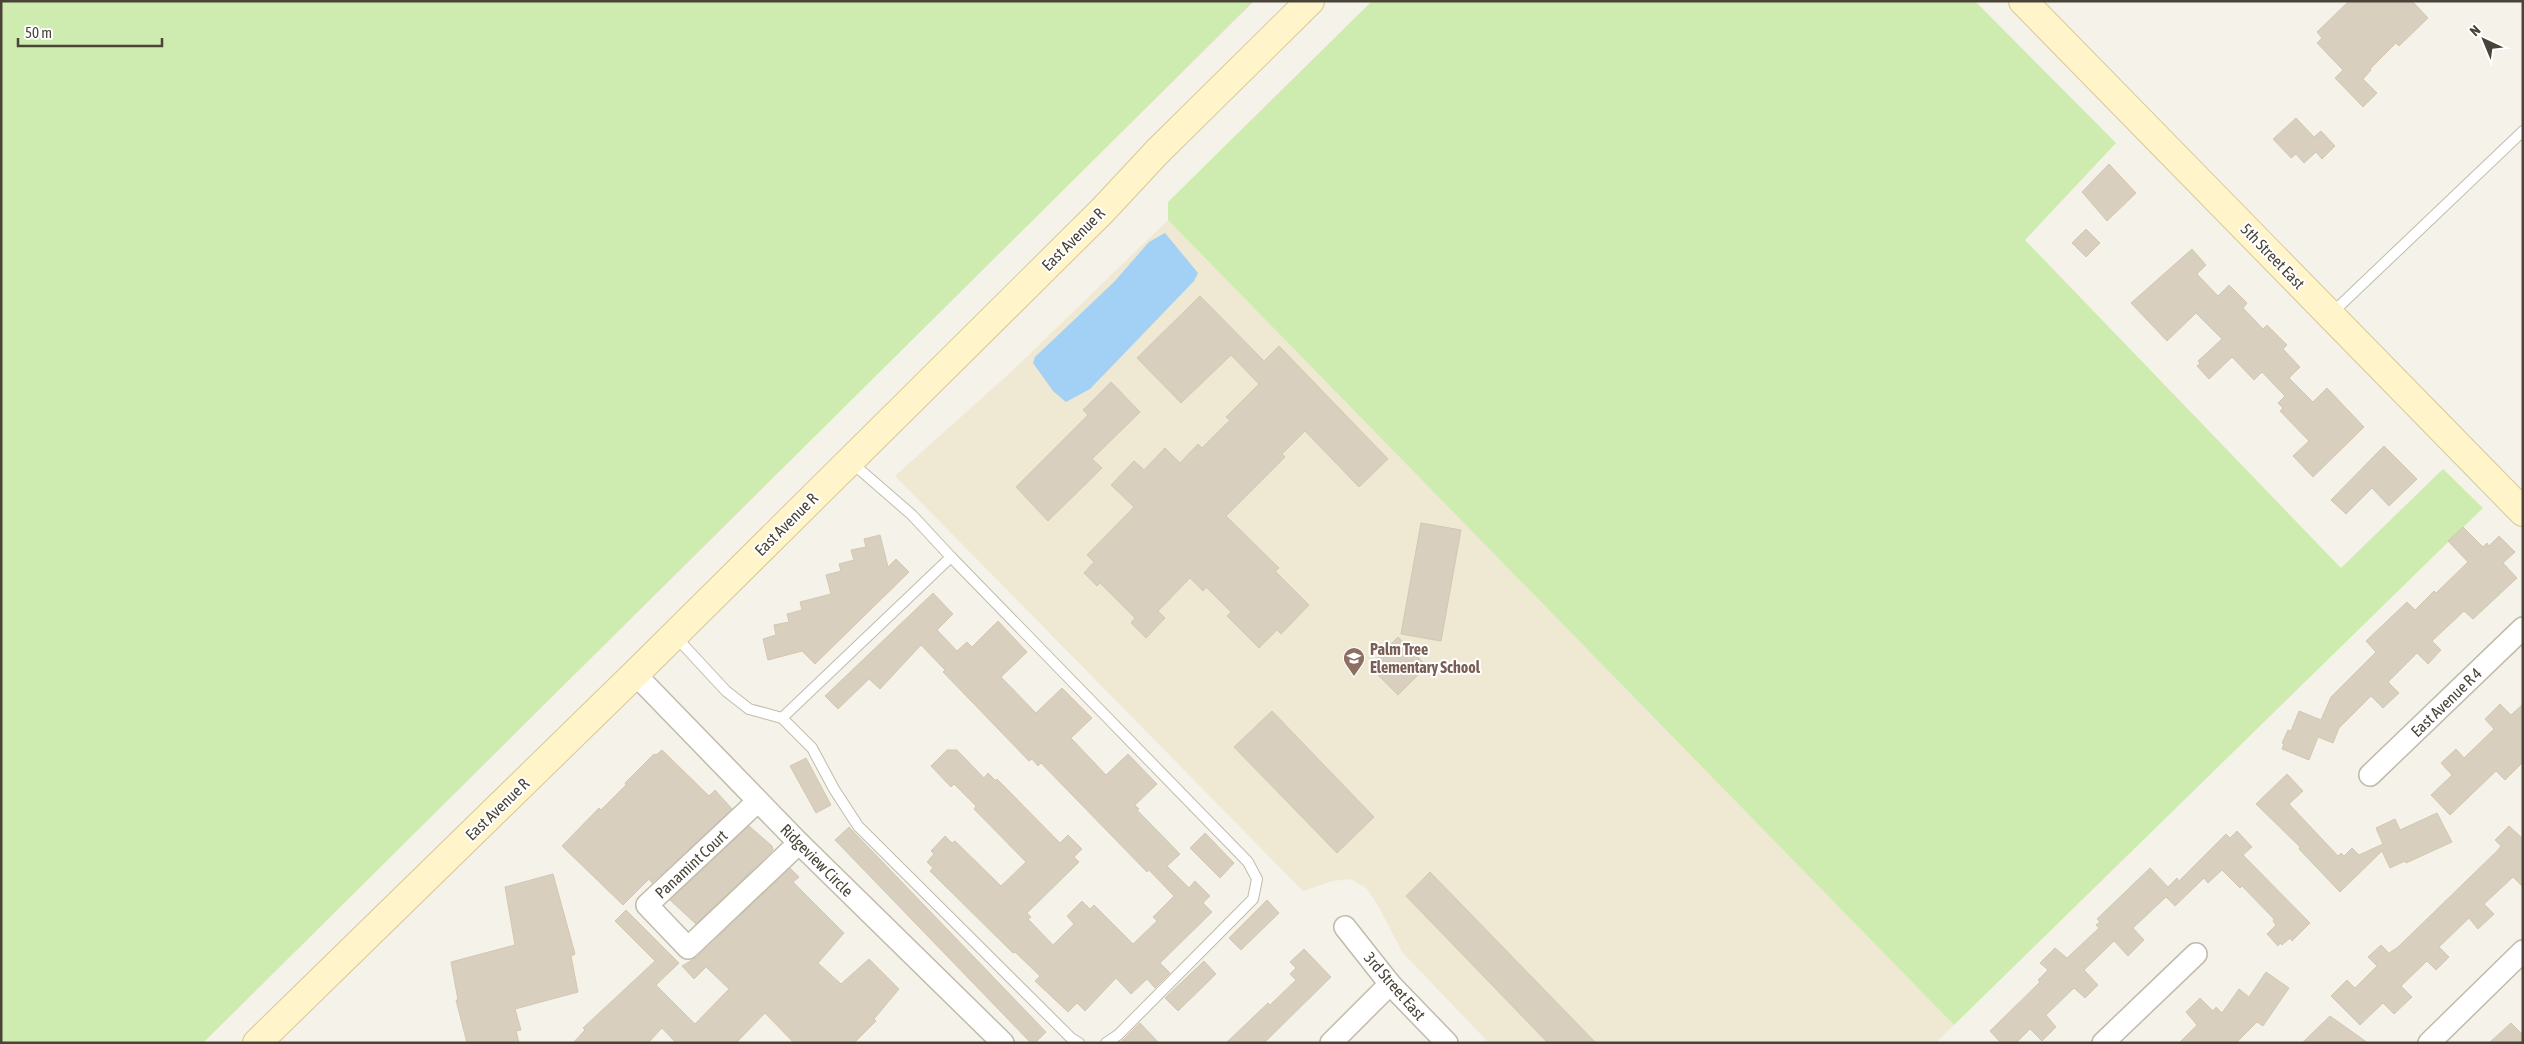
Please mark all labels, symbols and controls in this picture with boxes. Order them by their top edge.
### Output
scale bar [18,15,161,47]
north arrow [2459,15,2509,65]
text: N [2466,22,2483,39]
text: 50 m [25,24,52,41]
street label: East Avenue R [1038,204,1108,274]
street label: 5th Street East [2237,220,2309,293]
street label: East Avenue R [751,489,821,559]
place label: Palm Tree Elementary School [1370,640,1481,676]
school or university icon: Palm Tree Elementary School [1342,646,1366,677]
street label: East Avenue R 4 [2407,664,2485,740]
street label: East Avenue R [462,774,532,844]
street label: Ridgeview Circle [776,820,857,901]
street label: Panamint Court [651,826,731,902]
street label: 3rd Street East [1361,948,1430,1024]

